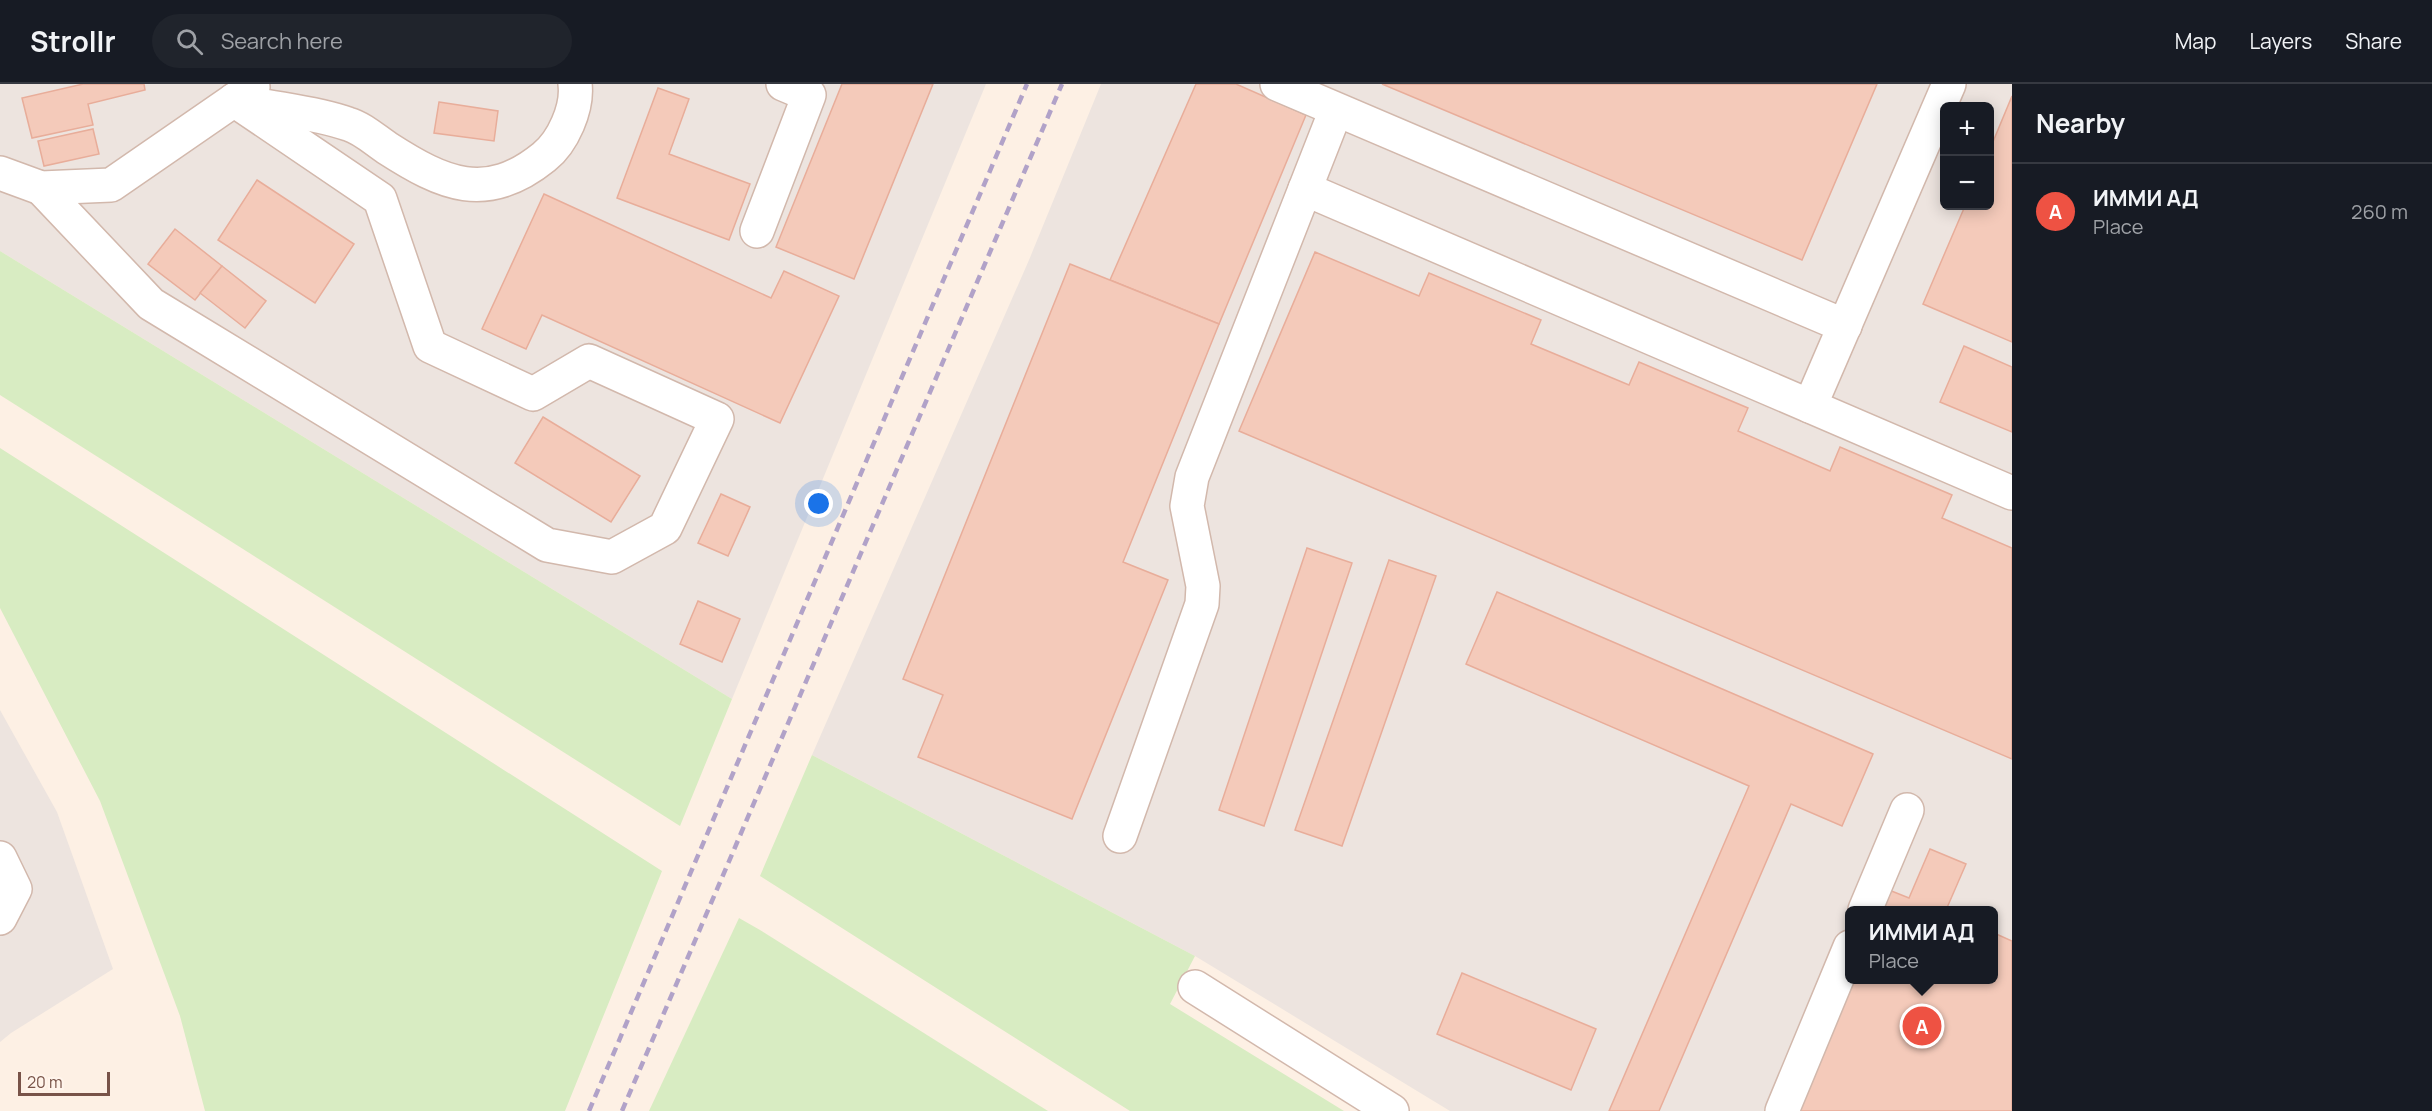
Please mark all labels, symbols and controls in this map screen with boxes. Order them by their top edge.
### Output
search box [152,14,572,68]
text: Strollr [30,22,116,60]
icon: search [173,25,206,58]
text: Search here [221,26,343,56]
text: Map [2175,27,2216,55]
text: Layers [2249,27,2312,55]
text: Share [2345,27,2402,55]
map controls [1940,102,1994,210]
button: + [1940,102,1994,156]
text: Nearby [2036,105,2125,141]
button: − [1940,156,1994,210]
text: ИММИ АД [2093,183,2199,213]
text: A [2049,198,2062,225]
text: 260 m [2351,198,2408,225]
text: Place [2093,213,2143,240]
your location [804,489,833,518]
popup [1845,906,1998,984]
text: ИММИ АД [1869,917,1974,947]
text: Place [1869,947,1919,974]
pin: A [1902,1004,1942,1048]
scale bar [18,1069,110,1096]
text: 20 m [27,1071,63,1093]

